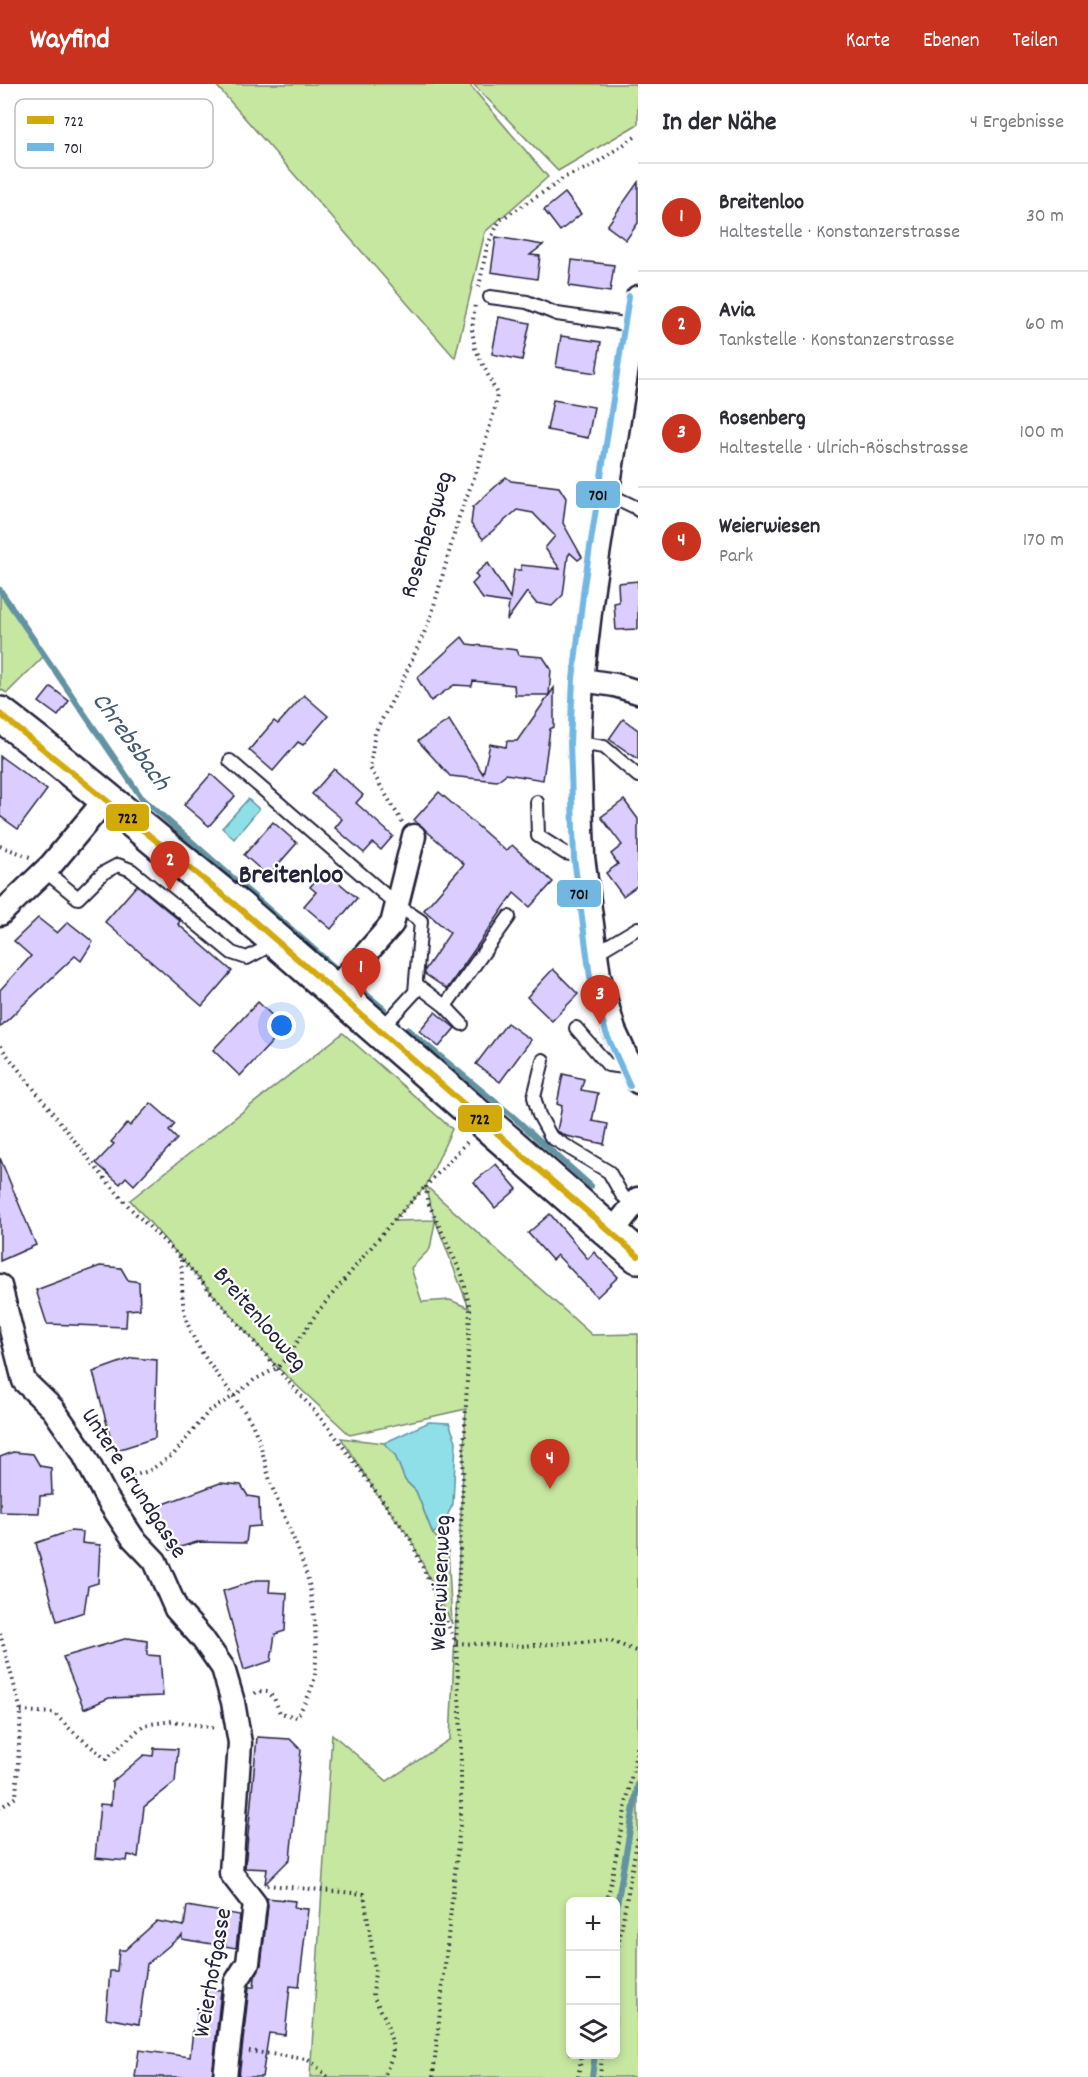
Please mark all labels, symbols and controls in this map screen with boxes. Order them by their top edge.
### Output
text: Wayfind [30,22,110,62]
text: Karte [846,27,890,57]
text: Ebenen [923,27,980,57]
text: Teilen [1013,27,1058,57]
legend [15,99,213,168]
text: In der Nähe [662,105,776,142]
text: 4 Ergebnisse [970,109,1064,137]
text: 722 [64,111,84,134]
text: 701 [64,138,82,161]
text: Breitenloo [719,188,804,219]
text: 1 [679,203,684,231]
text: 30 m [1026,203,1064,231]
text: Haltestelle · Konstanzerstrasse [719,219,960,247]
text: Avia [719,296,755,327]
text: 2 [677,311,686,339]
text: 60 m [1025,311,1064,339]
text: Tankstelle · Konstanzerstrasse [719,327,954,355]
text: Rosenberg [719,404,806,435]
text: 3 [677,419,686,447]
text: 100 m [1020,419,1064,447]
text: Haltestelle · Ulrich-Röschstrasse [719,435,968,463]
street label: Rosenbergweg [393,467,463,603]
line badge: 701 [575,480,621,509]
text: 701 [589,485,607,508]
text: Weierwiesen [719,512,820,543]
text: 4 [677,527,686,555]
text: 170 m [1023,527,1064,555]
text: Park [719,543,753,571]
water label: Chrebsbach [82,685,179,800]
line badge: 722 [105,803,150,832]
text: 722 [118,808,138,831]
pin: 2 [150,842,190,891]
district label: Breitenloo [239,857,343,896]
line badge: 701 [556,879,602,908]
text: 701 [570,884,588,907]
pin: 1 [342,948,380,998]
pin: 3 [580,976,620,1025]
your location [267,1011,296,1040]
line badge: 722 [457,1104,503,1133]
text: 722 [470,1109,490,1132]
street label: Breitenlooweg [204,1260,314,1380]
street label: Untere Grundgasse [72,1402,194,1566]
pin: 4 [530,1440,570,1489]
street label: Weierwisenweg [423,1514,461,1652]
map controls [566,1897,620,2059]
button: + [566,1897,620,1951]
street label: Weierhofgasse [186,1906,242,2040]
button: − [566,1951,620,2005]
button: layers [566,2005,620,2059]

